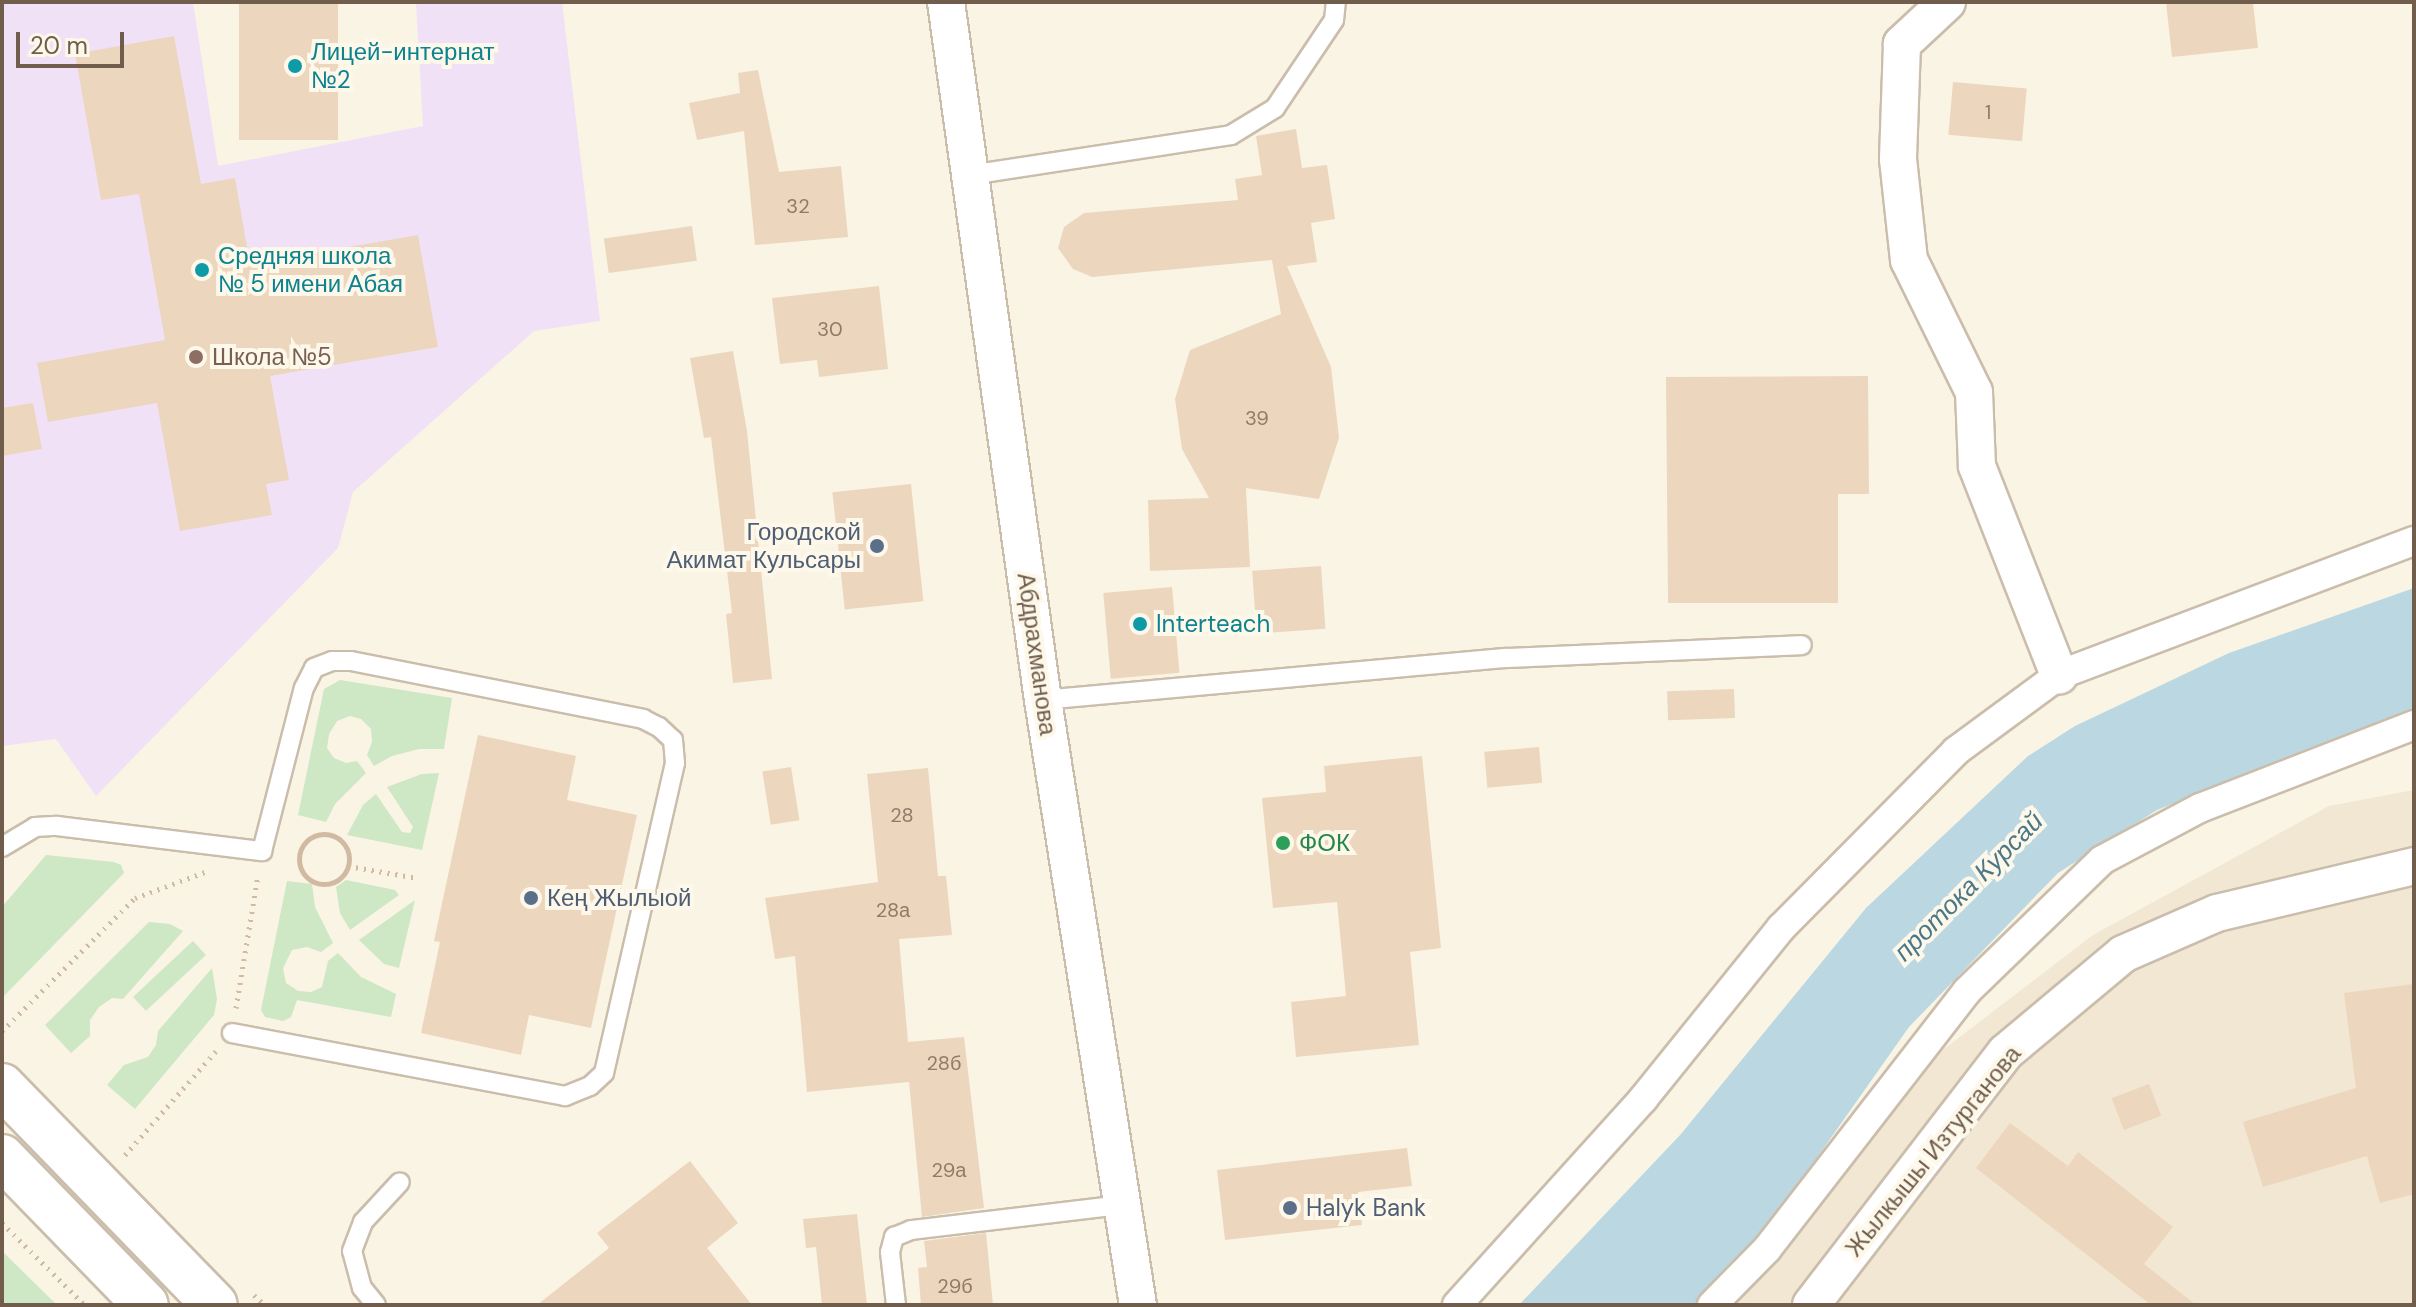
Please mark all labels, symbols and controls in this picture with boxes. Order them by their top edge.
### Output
scale bar [20,16,128,66]
text: 20 m [30,30,88,61]
place label: Лицей-интернат №2 [311,38,495,94]
marker: Лицей-интернат №2 [286,57,304,75]
house number: 1 [1985,100,1991,124]
house number: 32 [786,194,810,218]
place label: Средняя школа № 5 имени Абая [218,242,403,298]
marker: Средняя школа № 5 имени Абая [193,261,211,279]
house number: 30 [817,317,843,341]
place label: Школа №5 [212,343,332,371]
marker: Школа №5 [187,348,205,366]
house number: 39 [1245,406,1269,430]
place label: Городской Акимат Кульсары [666,518,861,574]
marker: Городской Акимат Кульсары [868,537,886,555]
street label: Абдрахманова [1011,571,1063,737]
place label: Interteach [1156,610,1270,638]
marker: Interteach [1131,615,1149,633]
house number: 28 [890,803,914,827]
water label: протока Курсай [1888,806,2050,968]
place label: ФОК [1299,829,1350,857]
marker: ФОК [1274,834,1292,852]
place label: Кең Жылыой [547,884,691,912]
marker: Кең Жылыой [522,889,540,907]
house number: 28а [876,898,910,922]
street label: Жылкышы Изтурганова [1839,1040,2027,1262]
house number: 28б [927,1051,961,1075]
house number: 29а [931,1158,967,1182]
place label: Halyk Bank [1306,1194,1426,1222]
marker: Halyk Bank [1281,1199,1299,1217]
house number: 29б [937,1274,973,1298]

